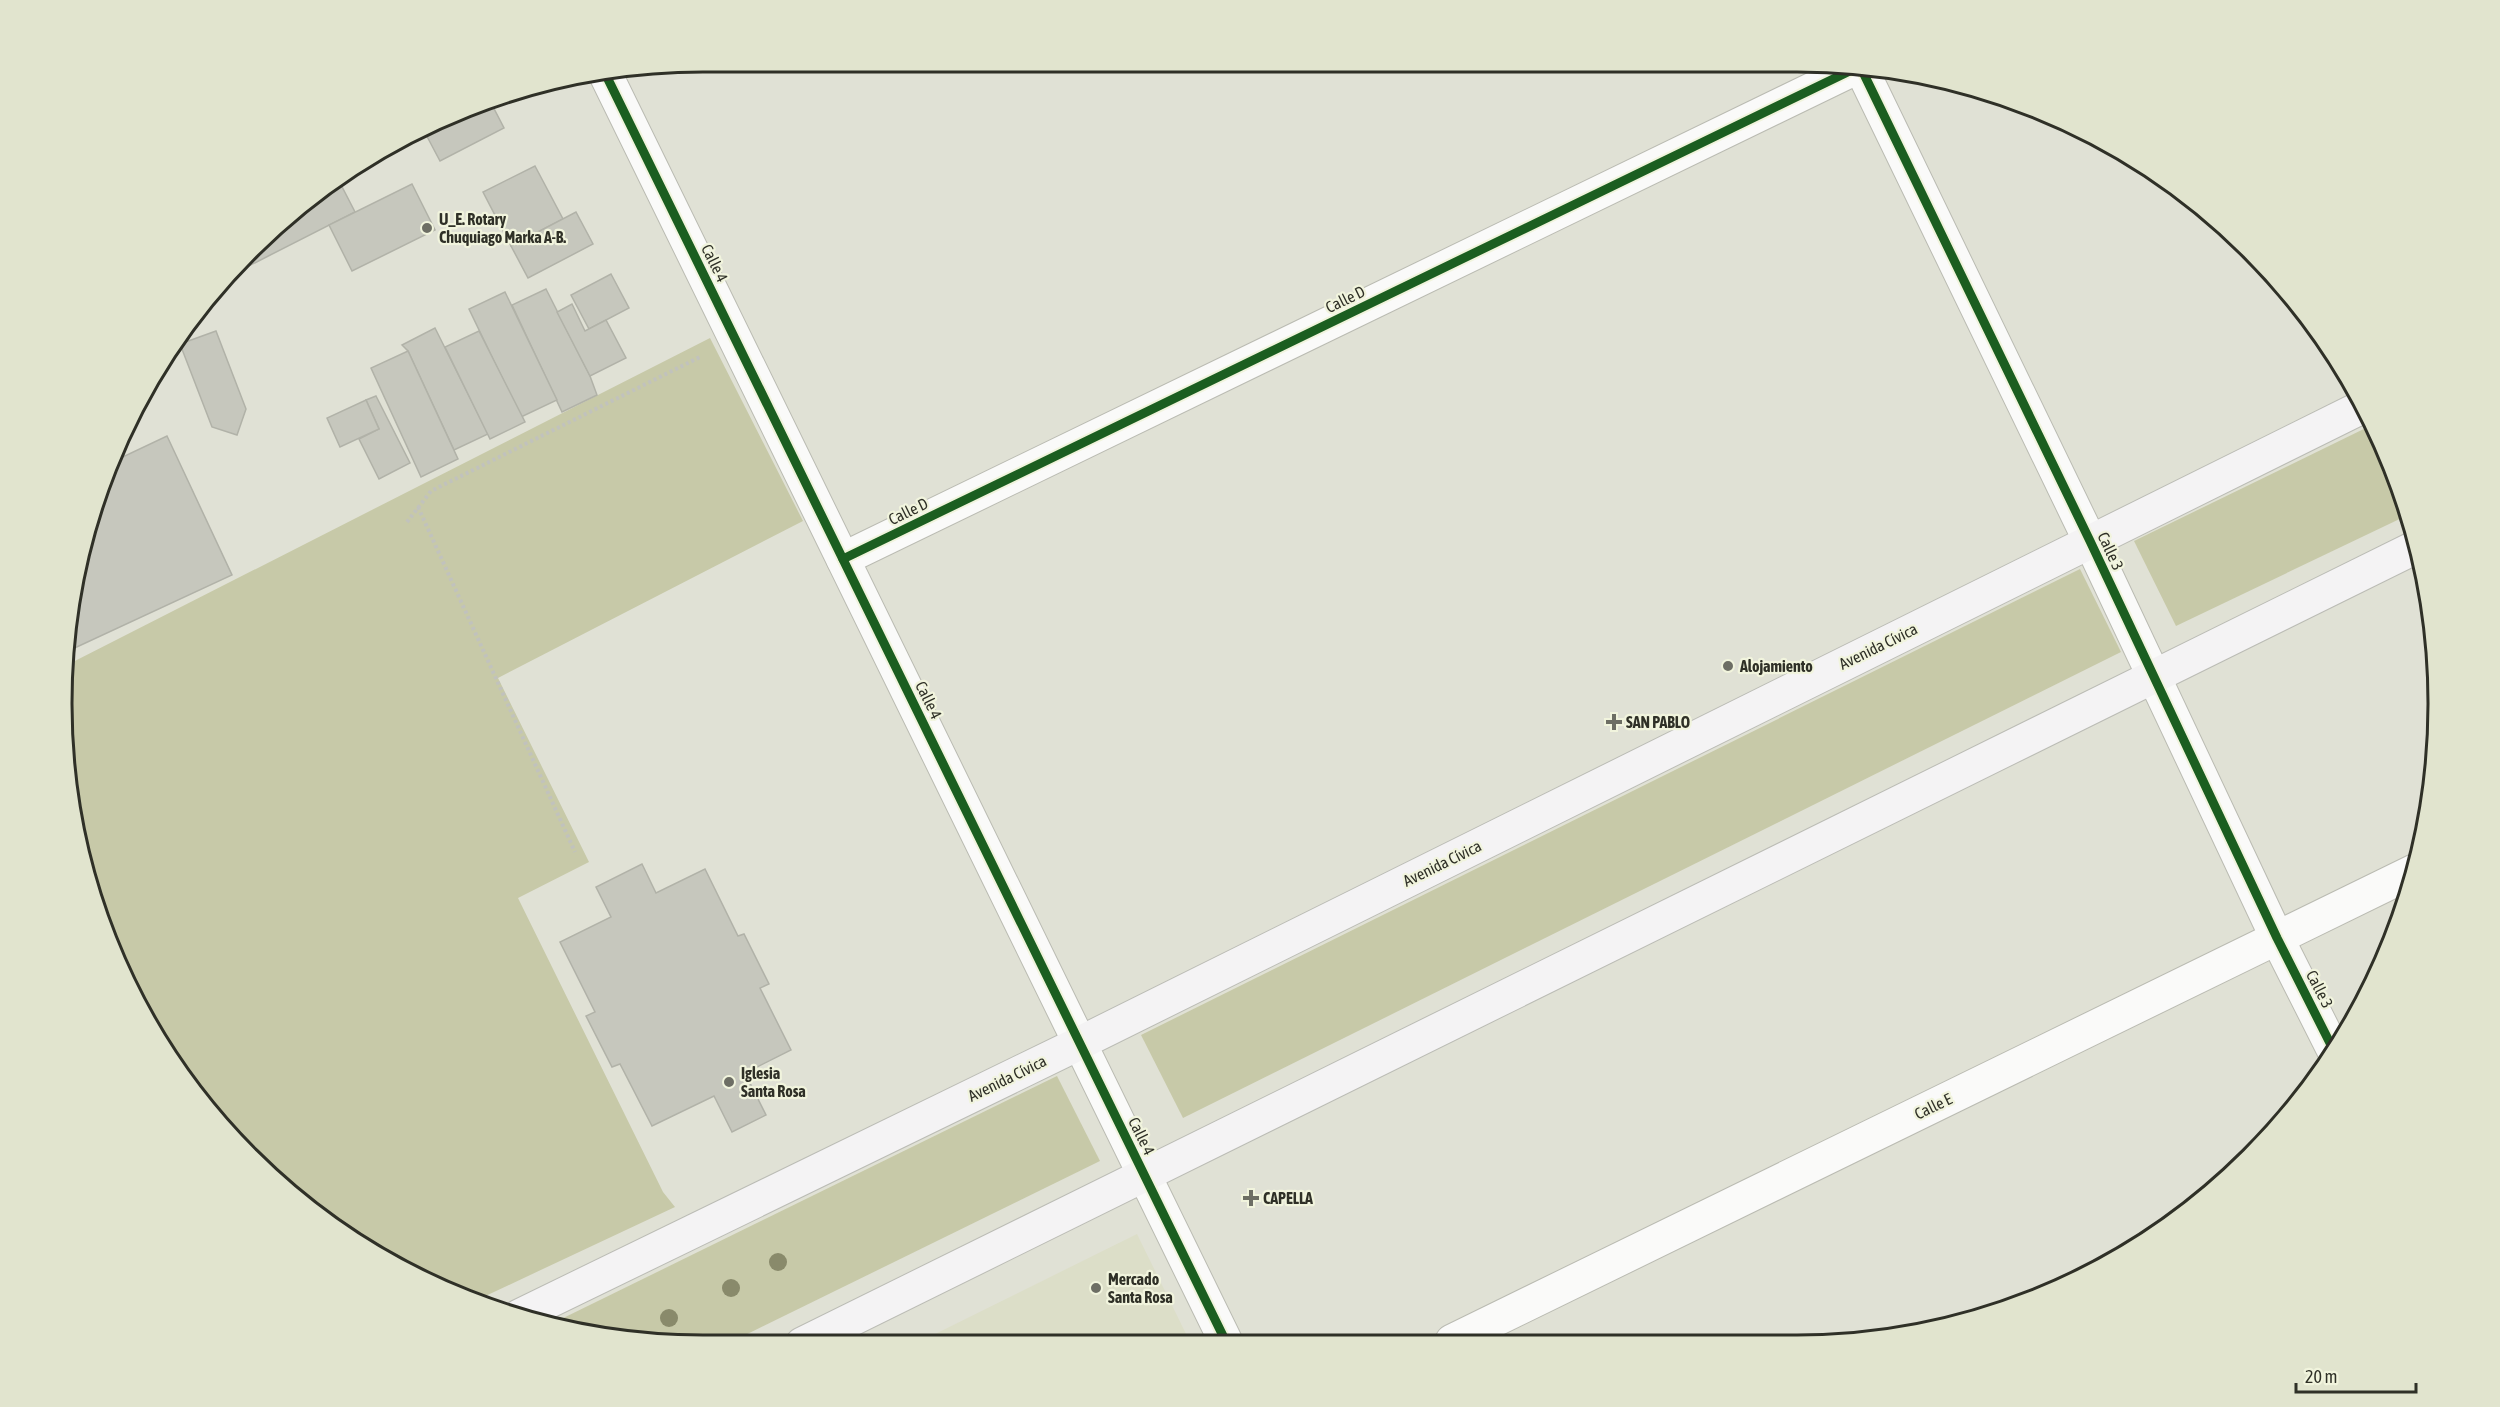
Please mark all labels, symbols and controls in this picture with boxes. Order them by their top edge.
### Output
place label: U_E. Rotary Chuquiago Marka A-B. [439,210,566,246]
marker: U_E. Rotary Chuquiago Marka A-B. [420,221,434,235]
street label: Calle 4 [698,241,732,285]
street label: Calle D [1322,282,1368,316]
street label: Calle D [885,494,931,528]
street label: Calle 3 [2094,529,2128,573]
street label: Avenida Cívica [1836,619,1920,673]
place label: Alojamiento [1739,657,1813,675]
marker: Alojamiento [1721,659,1735,673]
street label: Calle 4 [912,678,946,722]
place label: SAN PABLO [1626,713,1690,731]
marker: SAN PABLO [1607,715,1621,729]
street label: Avenida Cívica [1400,836,1484,890]
street label: Calle 3 [2303,967,2337,1011]
street label: Avenida Cívica [965,1051,1049,1105]
place label: Iglesia Santa Rosa [741,1064,806,1100]
marker: Iglesia Santa Rosa [722,1075,736,1089]
street label: Calle E [1911,1089,1955,1123]
street label: Calle 4 [1125,1114,1159,1158]
place label: CAPELLA [1263,1189,1313,1207]
marker: CAPELLA [1244,1191,1258,1205]
place label: Mercado Santa Rosa [1108,1270,1173,1306]
marker: Mercado Santa Rosa [1089,1281,1103,1295]
scale bar [2296,1356,2416,1394]
text: 20 m [2305,1366,2337,1387]

